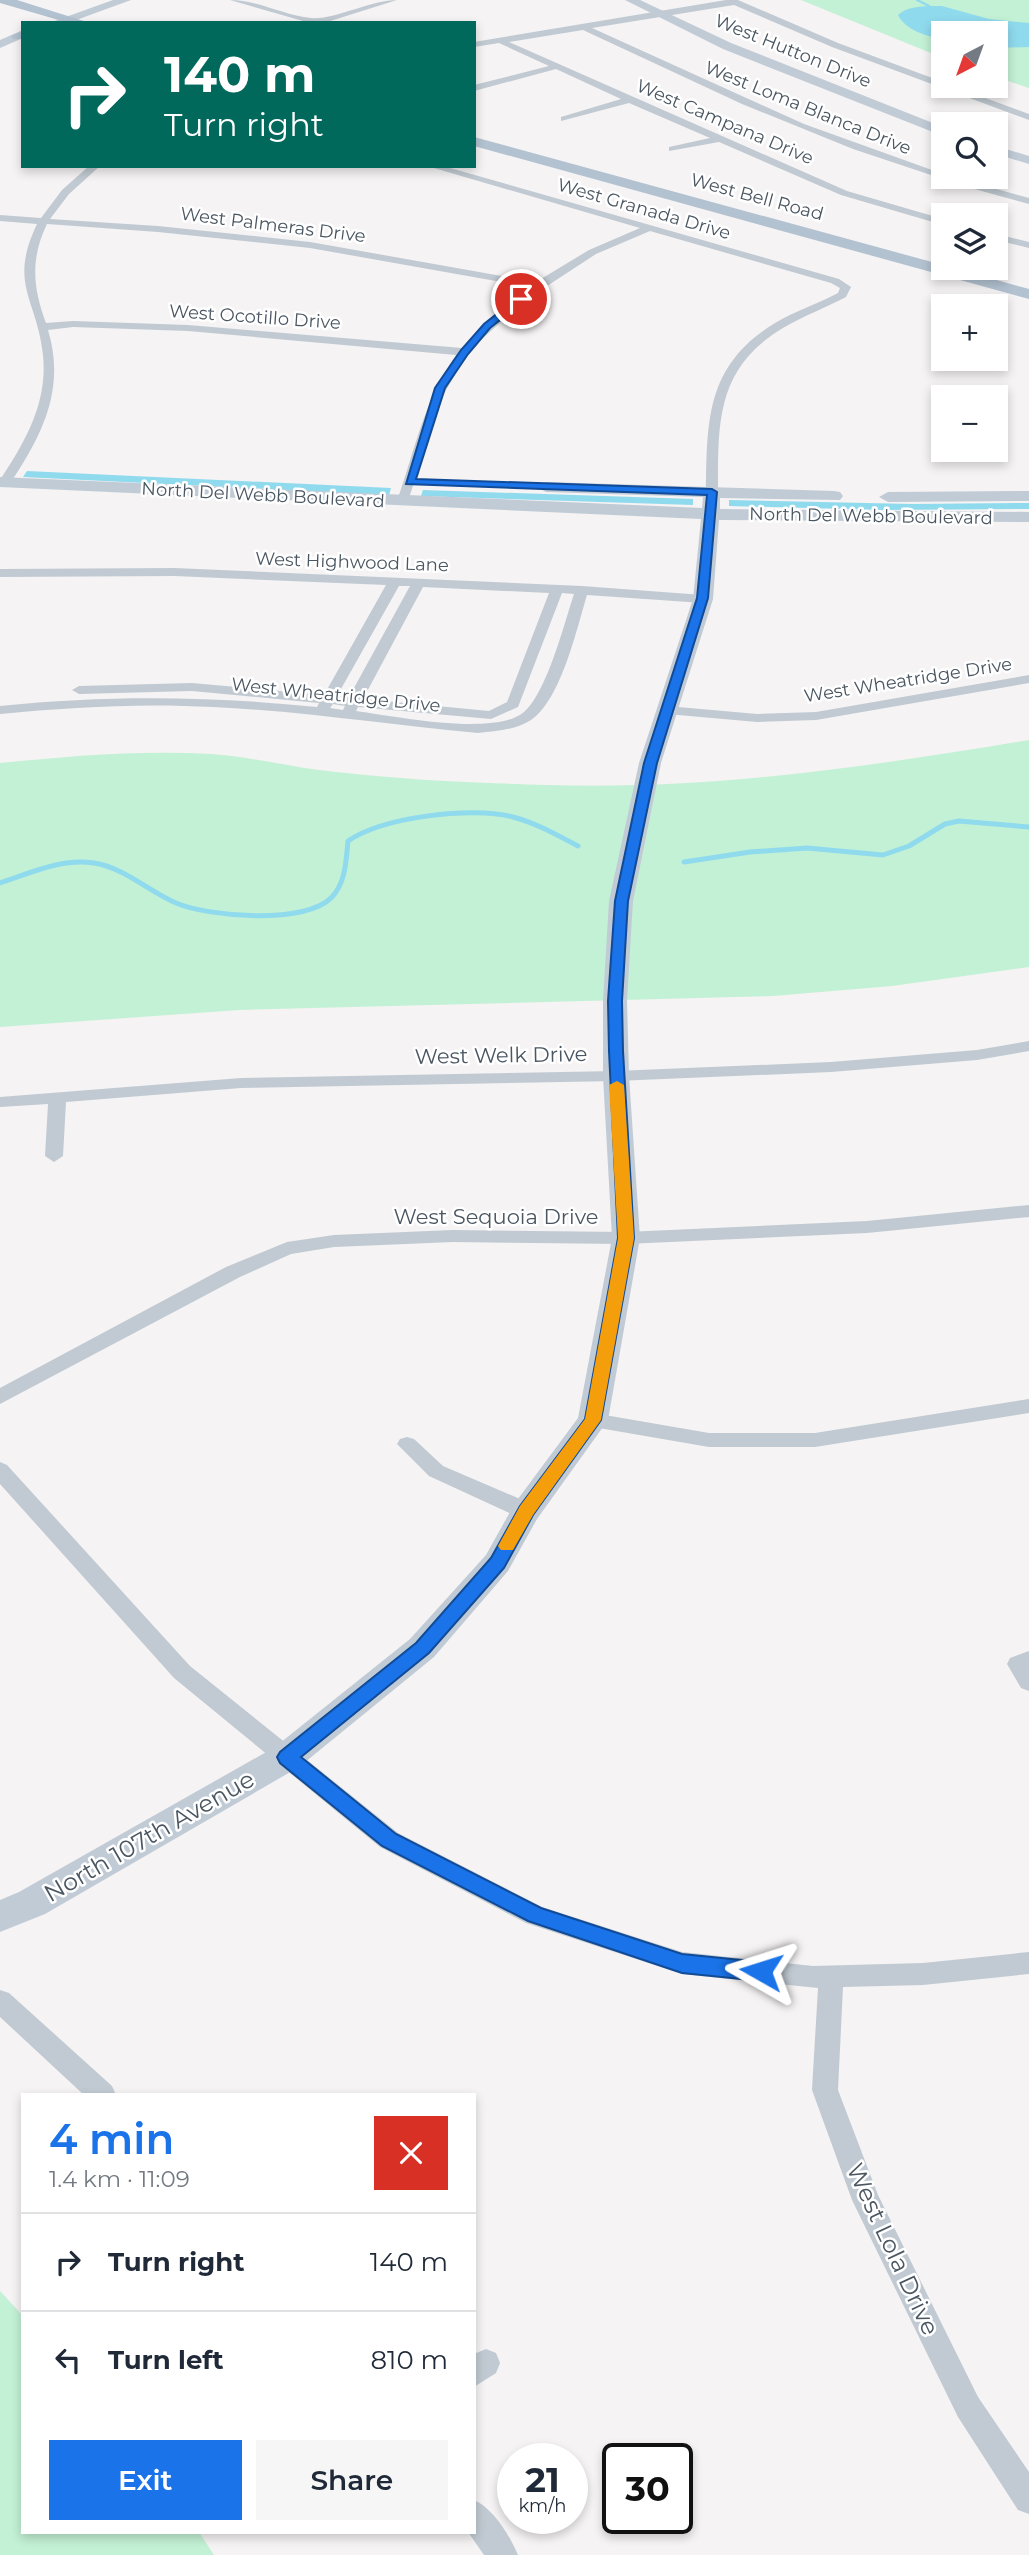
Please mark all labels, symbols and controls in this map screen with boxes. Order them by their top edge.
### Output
street label: West Hutton Drive [712,10,875,92]
north arrow [931,21,1008,98]
map controls [931,21,1008,462]
text: 140 m [164,45,316,104]
icon: right [49,49,140,140]
street label: West Loma Blanca Drive [702,56,915,160]
street label: West Campana Drive [633,75,817,169]
text: Turn right [164,105,324,144]
button: search [931,112,1008,189]
street label: West Bell Road [688,169,826,225]
street label: West Granada Drive [555,174,733,244]
street label: West Palmeras Drive [179,203,367,247]
button: layers [931,203,1008,280]
pin [491,269,551,329]
icon: arrive [502,280,540,318]
button: + [931,294,1008,371]
street label: West Ocotillo Drive [168,300,342,334]
button: − [931,385,1008,462]
street label: North Del Webb Boulevard [141,478,385,512]
street label: North Del Webb Boulevard [749,503,993,529]
street label: West Highwood Lane [255,548,449,576]
street label: West Wheatridge Drive [802,653,1014,707]
street label: West Wheatridge Drive [230,673,442,717]
street label: West Welk Drive [414,1041,588,1069]
street label: West Sequoia Drive [394,1204,598,1229]
street label: North 107th Avenue [39,1764,259,1908]
position arrow [724,1934,798,2008]
text: 4 min [49,2113,174,2165]
button: close [374,2116,448,2190]
street label: West Lola Drive [840,2158,946,2340]
text: 1.4 km · 11:09 [49,2165,190,2193]
icon: right [49,2243,87,2281]
text: Turn right [108,2246,244,2278]
text: 140 m [370,2246,448,2278]
icon: left [49,2341,87,2379]
text: Turn left [108,2344,224,2376]
text: 810 m [370,2344,448,2376]
button: Exit [49,2440,242,2520]
button: Share [256,2440,448,2520]
speed limit sign: 30 [602,2443,693,2534]
text: 21 [525,2458,560,2501]
text: km/h [518,2495,567,2517]

